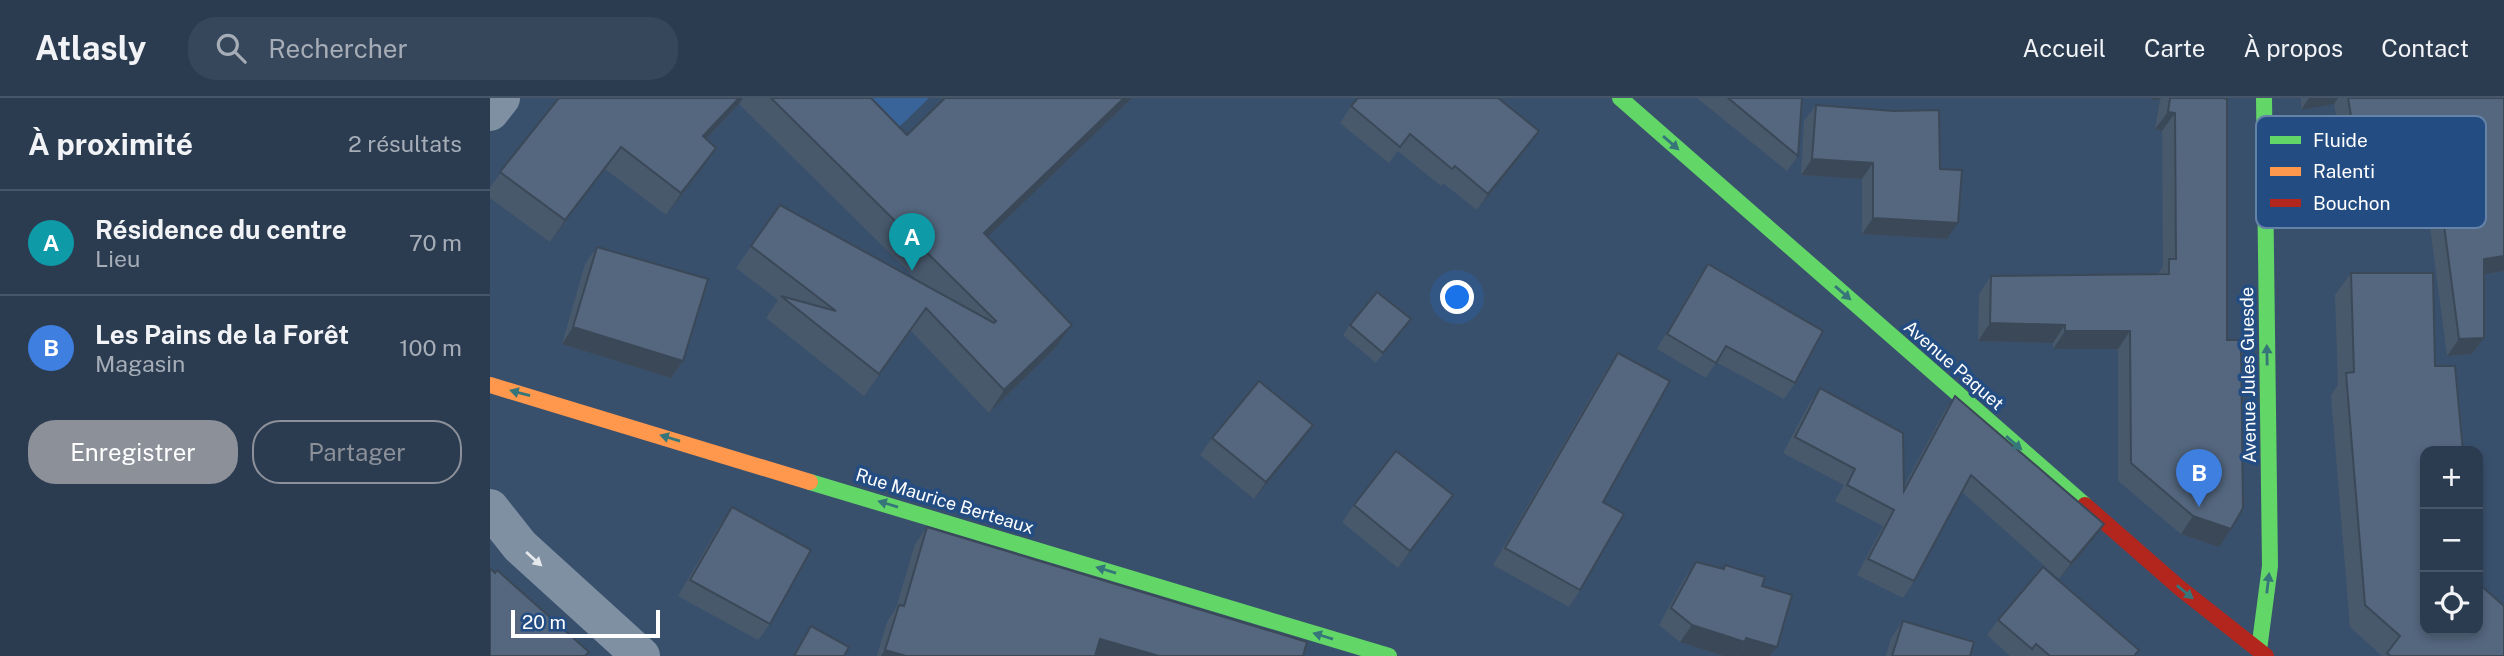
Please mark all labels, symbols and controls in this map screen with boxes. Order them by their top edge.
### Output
search box [188,17,678,80]
text: Atlasly [35,29,146,67]
icon: search [212,29,250,67]
text: Rechercher [268,33,408,64]
text: Accueil [2023,34,2106,62]
text: Carte [2144,34,2205,62]
text: À propos [2243,34,2343,62]
text: Contact [2381,34,2469,62]
legend [2256,116,2486,228]
text: À proximité [28,126,193,162]
text: Fluide [2313,129,2368,151]
text: 2 résultats [348,130,462,157]
one-way arrow [1663,135,1680,150]
text: Ralenti [2313,160,2375,182]
text: Bouchon [2313,192,2390,214]
pin: A [889,213,935,271]
text: Résidence du centre [95,214,347,245]
text: A [43,229,59,256]
text: 70 m [409,229,462,256]
text: Lieu [95,245,140,272]
your location [1440,280,1474,314]
one-way arrow [1834,285,1851,300]
street label: Avenue Jules Guesde [2236,287,2260,463]
street label: Avenue Paquet [1900,316,2008,414]
text: Les Pains de la Forêt [95,319,349,350]
text: B [43,334,59,361]
text: 100 m [399,334,462,361]
one-way arrow [2261,344,2273,366]
text: Magasin [95,350,185,377]
one-way arrow [509,387,531,398]
button: Enregistrer [28,420,238,484]
button: Partager [252,420,462,484]
one-way arrow [660,432,681,442]
one-way arrow [2005,435,2022,450]
map controls [2420,446,2483,635]
button: + [2420,446,2483,509]
pin: B [2176,449,2222,507]
street label: Rue Maurice Berteaux [853,464,1037,538]
one-way arrow [877,498,898,508]
button: − [2420,509,2483,572]
one-way arrow [525,551,542,567]
one-way arrow [1095,564,1116,575]
one-way arrow [2262,572,2273,594]
button: locate [2420,572,2483,635]
one-way arrow [2177,584,2194,599]
scale bar [511,607,660,639]
text: 20 m [522,611,566,633]
one-way arrow [1313,631,1334,641]

